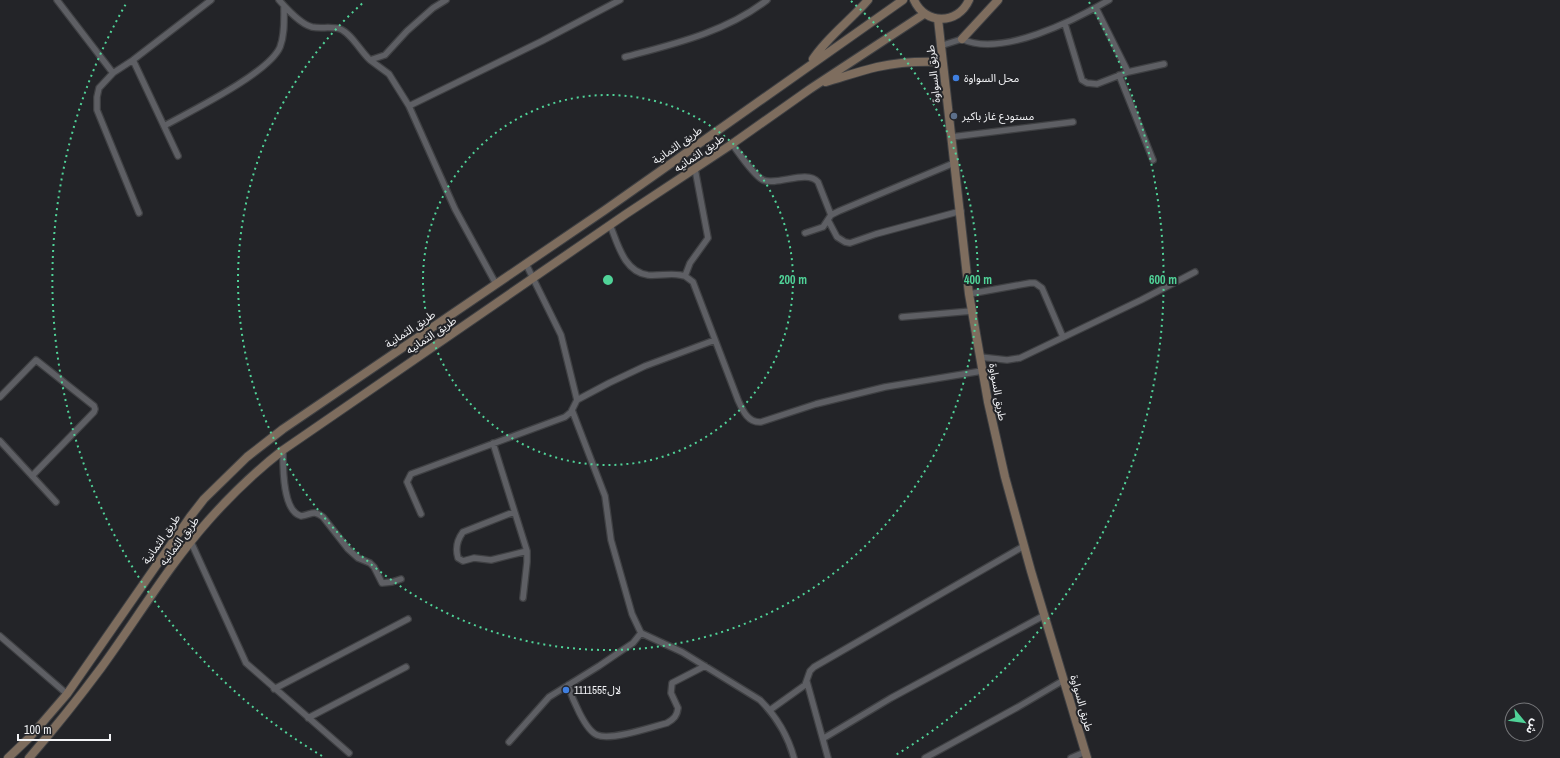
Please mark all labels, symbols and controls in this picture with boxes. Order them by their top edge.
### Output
street label: طريق السواوة [923,44,943,104]
place label: محل السواوة [964,71,1020,85]
marker: محل السواوة [951,73,961,83]
place label: مستودع غاز باكير [961,109,1034,124]
marker: مستودع غاز باكير [949,111,959,121]
street label: طريق الثمانية [649,123,705,167]
street label: طريق الثمانيه [671,131,727,175]
text: 200 m [779,272,807,288]
text: 400 m [964,272,992,288]
text: 600 m [1149,272,1177,288]
centre of rings [601,273,615,287]
street label: طريق الثمانية [382,307,438,351]
street label: طريق الثمانيه [403,313,459,357]
street label: طريق السواوة [986,362,1010,422]
street label: طريق الثمانية [139,511,183,567]
street label: طريق الثمانيه [156,514,202,568]
street label: طريق السواوة [1067,673,1097,733]
place label: 1111555لال [574,683,621,697]
marker: 1111555لال [561,685,571,695]
north arrow [1504,702,1544,742]
scale bar [18,716,110,742]
text: ش [1523,717,1543,737]
text: 100 m [24,722,51,738]

